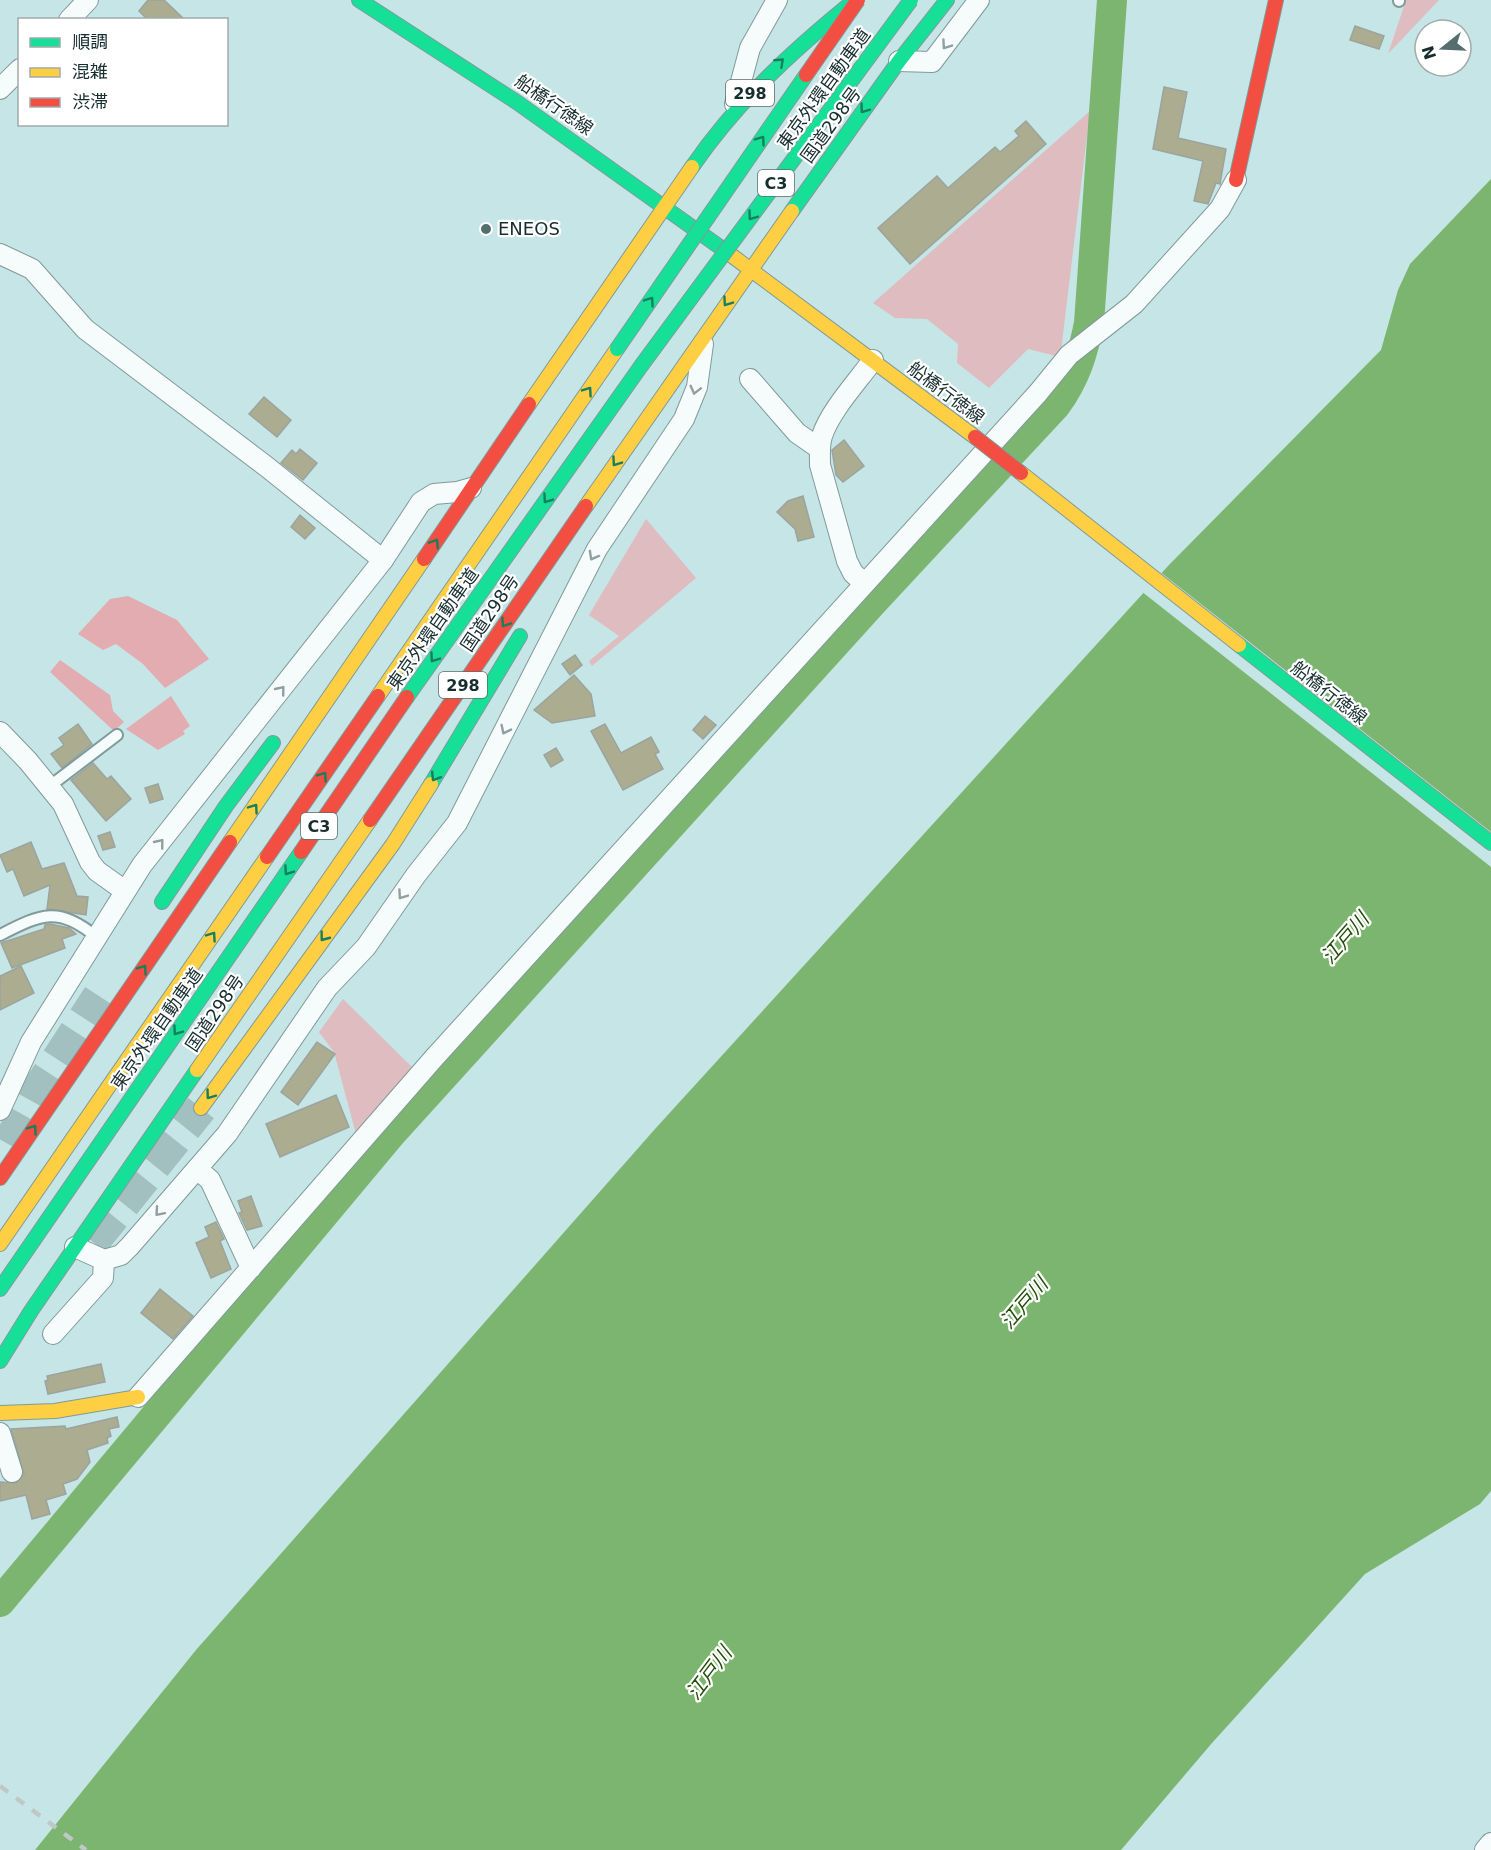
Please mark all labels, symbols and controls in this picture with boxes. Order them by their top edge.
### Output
legend [18,18,228,126]
north arrow [1413,18,1473,78]
street label: 東京外環自動車道 [773,24,874,153]
text: 順調 [72,31,108,52]
one-way arrow [942,38,953,49]
text: N [1418,43,1440,62]
one-way arrow [774,58,784,69]
text: 混雑 [72,61,108,82]
street label: 船橋行徳線 [511,70,597,139]
road number: 298 [726,80,774,106]
street label: 国道298号 [796,83,865,167]
text: 渋滞 [72,91,108,112]
one-way arrow [861,102,872,113]
one-way arrow [754,136,765,147]
road number: C3 [758,170,794,196]
one-way arrow [748,209,759,220]
place label: ENEOS [498,218,560,239]
marker: ENEOS [479,222,493,236]
one-way arrow [723,295,734,306]
one-way arrow [643,296,654,307]
street label: 船橋行徳線 [904,357,989,428]
one-way arrow [690,385,702,395]
one-way arrow [581,386,592,397]
one-way arrow [612,455,623,466]
one-way arrow [543,493,554,504]
one-way arrow [428,539,440,549]
one-way arrow [589,550,600,560]
street label: 東京外環自動車道 [383,564,482,694]
street label: 国道298号 [456,570,523,655]
one-way arrow [501,616,512,627]
one-way arrow [430,652,441,663]
street label: 船橋行徳線 [1287,657,1371,729]
road number: 298 [439,672,487,698]
one-way arrow [273,686,284,697]
one-way arrow [501,723,512,734]
one-way arrow [431,771,443,781]
one-way arrow [316,772,327,783]
one-way arrow [247,804,258,815]
road number: C3 [301,813,337,839]
one-way arrow [152,839,163,850]
one-way arrow [284,864,295,875]
one-way arrow [398,888,409,899]
water label: 江戸川 [1316,906,1375,969]
one-way arrow [320,930,331,941]
one-way arrow [205,932,216,943]
street label: 東京外環自動車道 [107,964,206,1094]
one-way arrow [136,964,147,975]
street label: 国道298号 [181,970,248,1055]
one-way arrow [173,1025,184,1036]
one-way arrow [206,1088,217,1099]
one-way arrow [26,1125,37,1136]
one-way arrow [155,1205,166,1216]
water label: 江戸川 [995,1271,1054,1334]
water label: 江戸川 [681,1640,738,1704]

